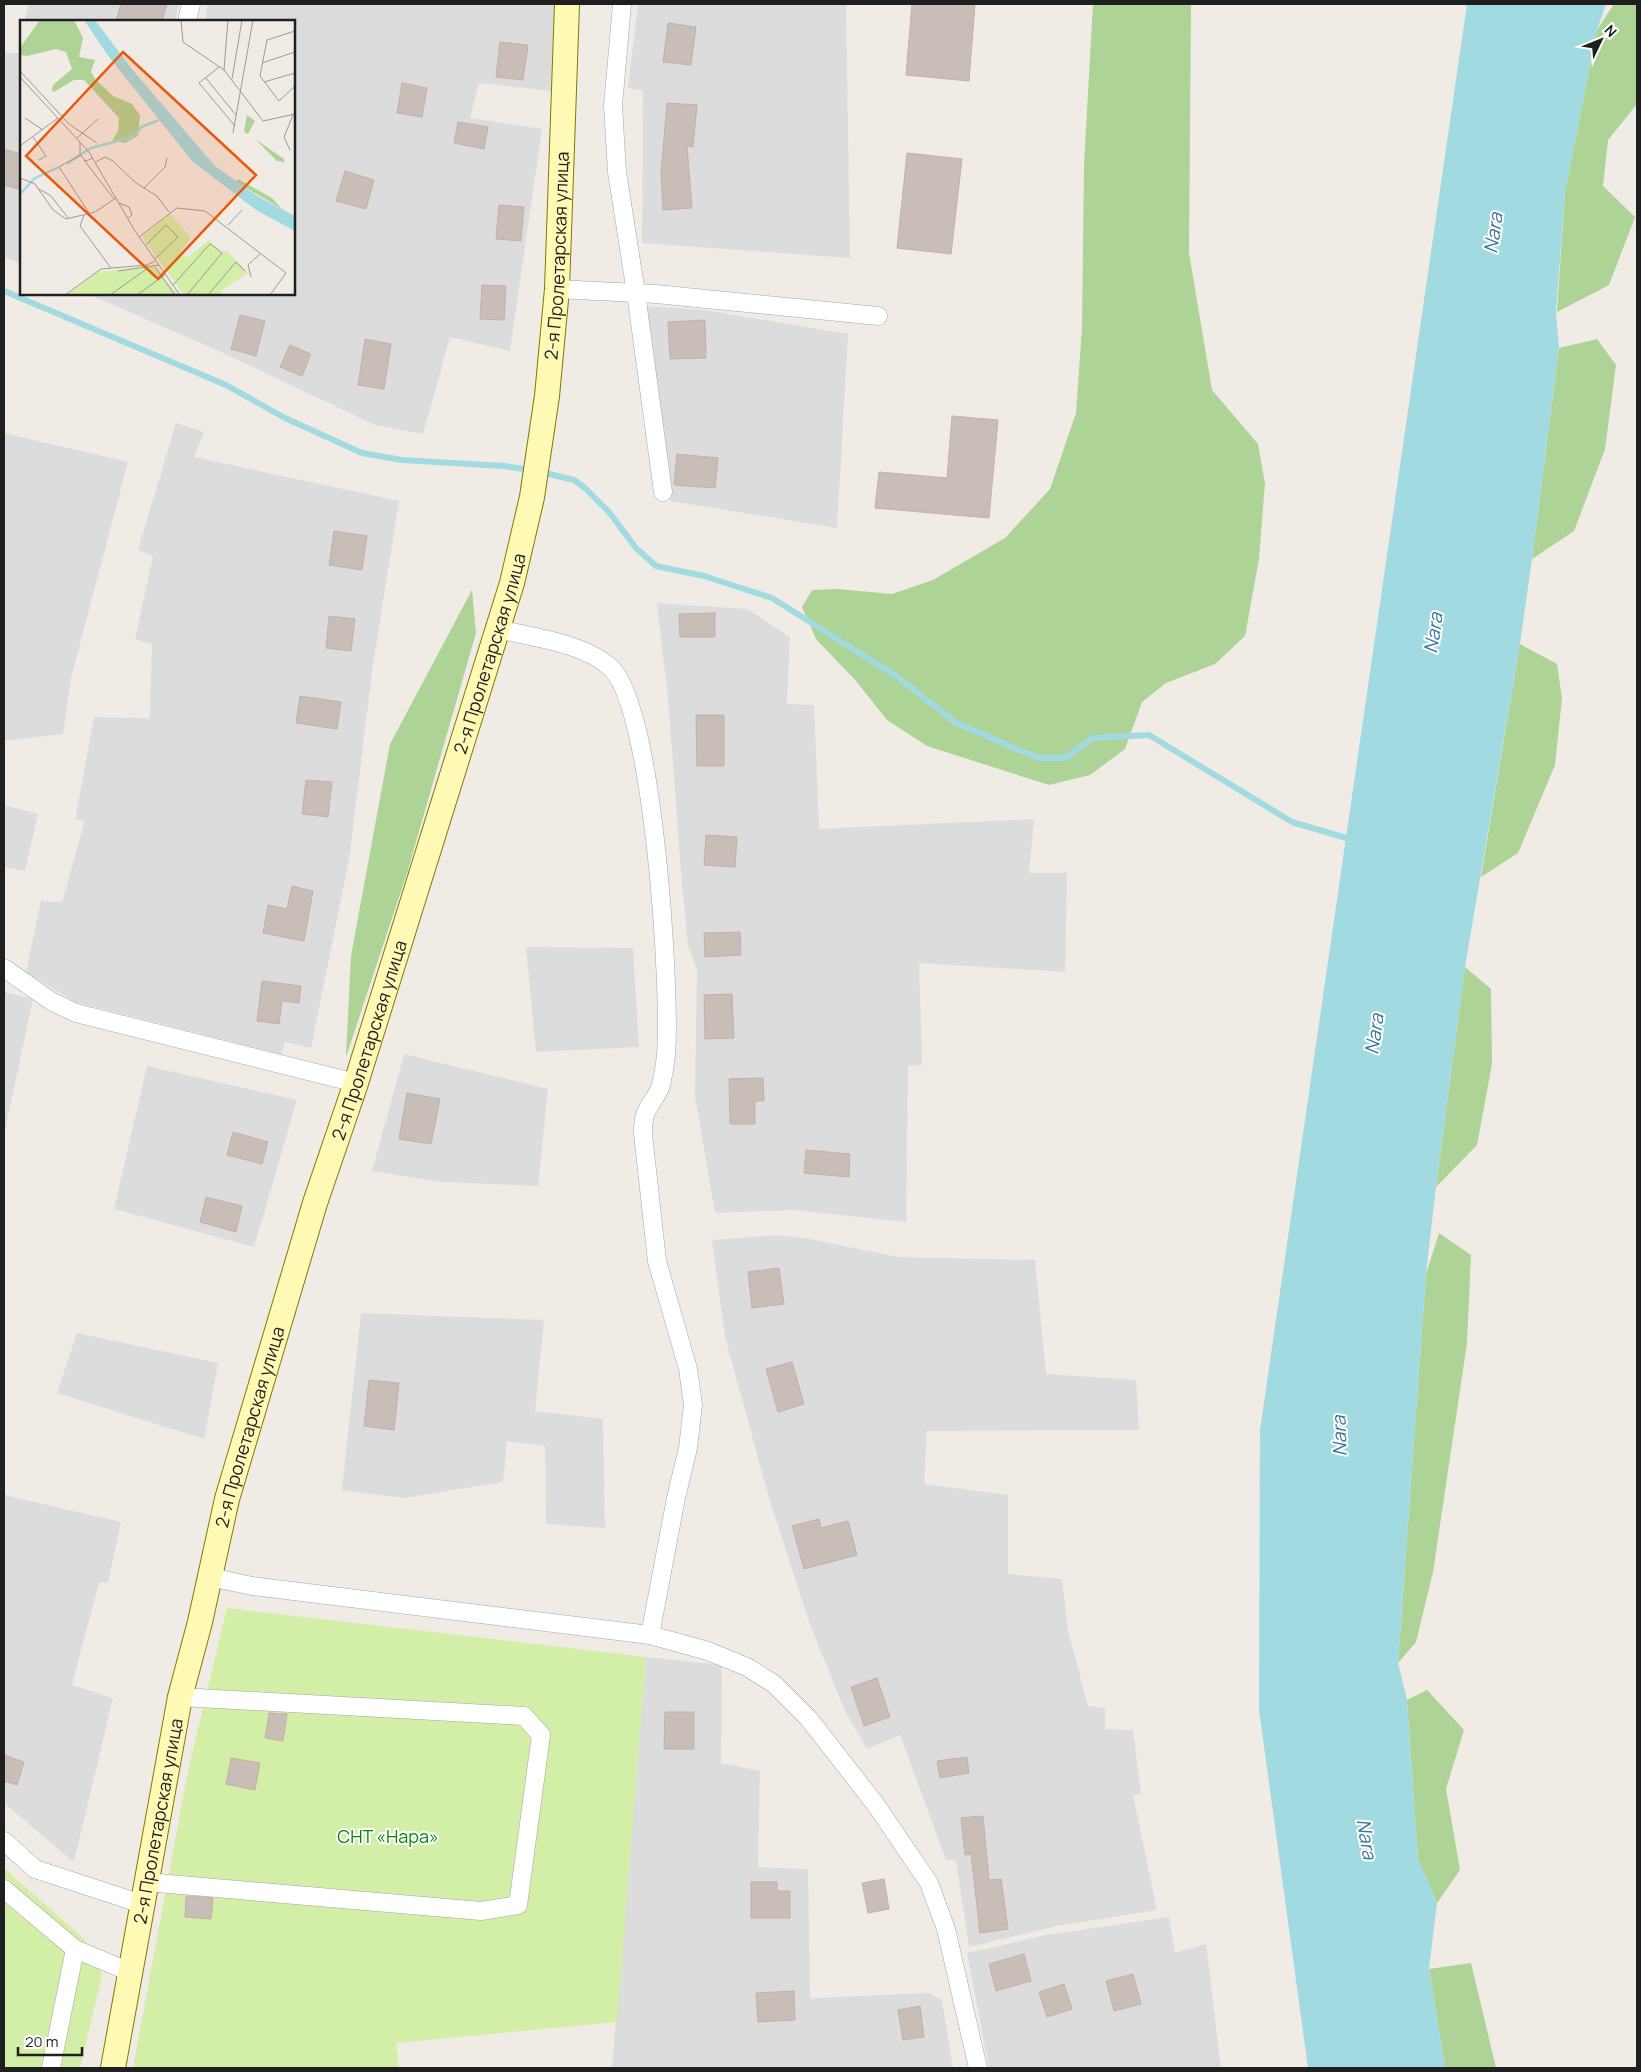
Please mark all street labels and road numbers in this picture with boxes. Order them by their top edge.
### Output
street label: 2-я Пролетарская улица [538,151,574,361]
street label: 2-я Пролетарская улица [447,551,531,757]
street label: 2-я Пролетарская улица [325,937,412,1143]
street label: 2-я Пролетарская улица [209,1323,290,1530]
street label: 2-я Пролетарская улица [127,1716,188,1926]

